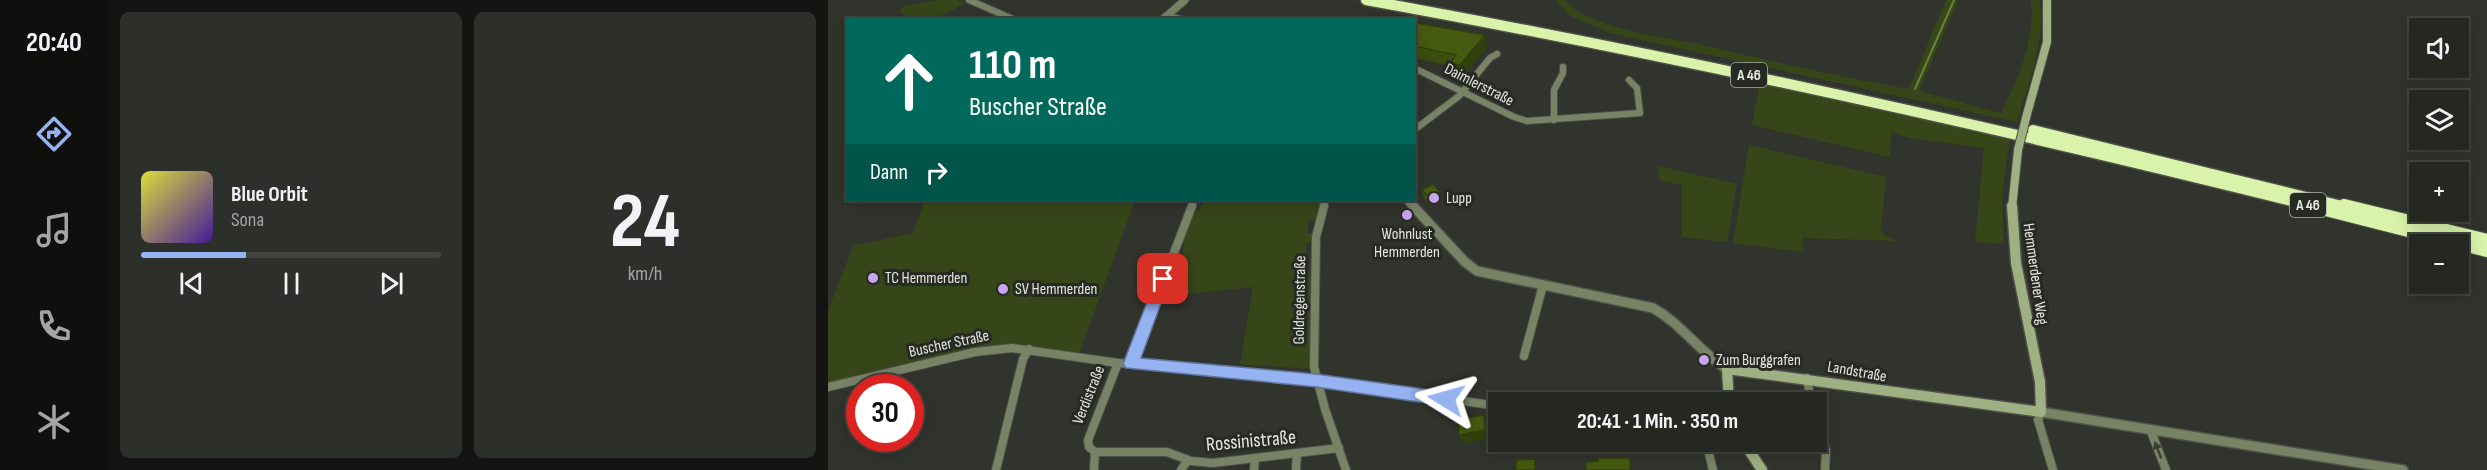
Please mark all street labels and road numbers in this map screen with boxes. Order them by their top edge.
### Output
street label: Daimlerstraße [1441,59,1517,111]
road number: A 46 [1731,63,1767,87]
road number: A 46 [2290,193,2326,217]
street label: Hemmerdener Weg [2018,222,2052,326]
street label: Goldregenstraße [1290,255,1310,345]
street label: Buscher Straße [907,326,991,362]
street label: Landstraße [1826,357,1888,387]
street label: Verdistraße [1069,363,1109,427]
street label: Rossinistraße [1205,425,1297,457]

